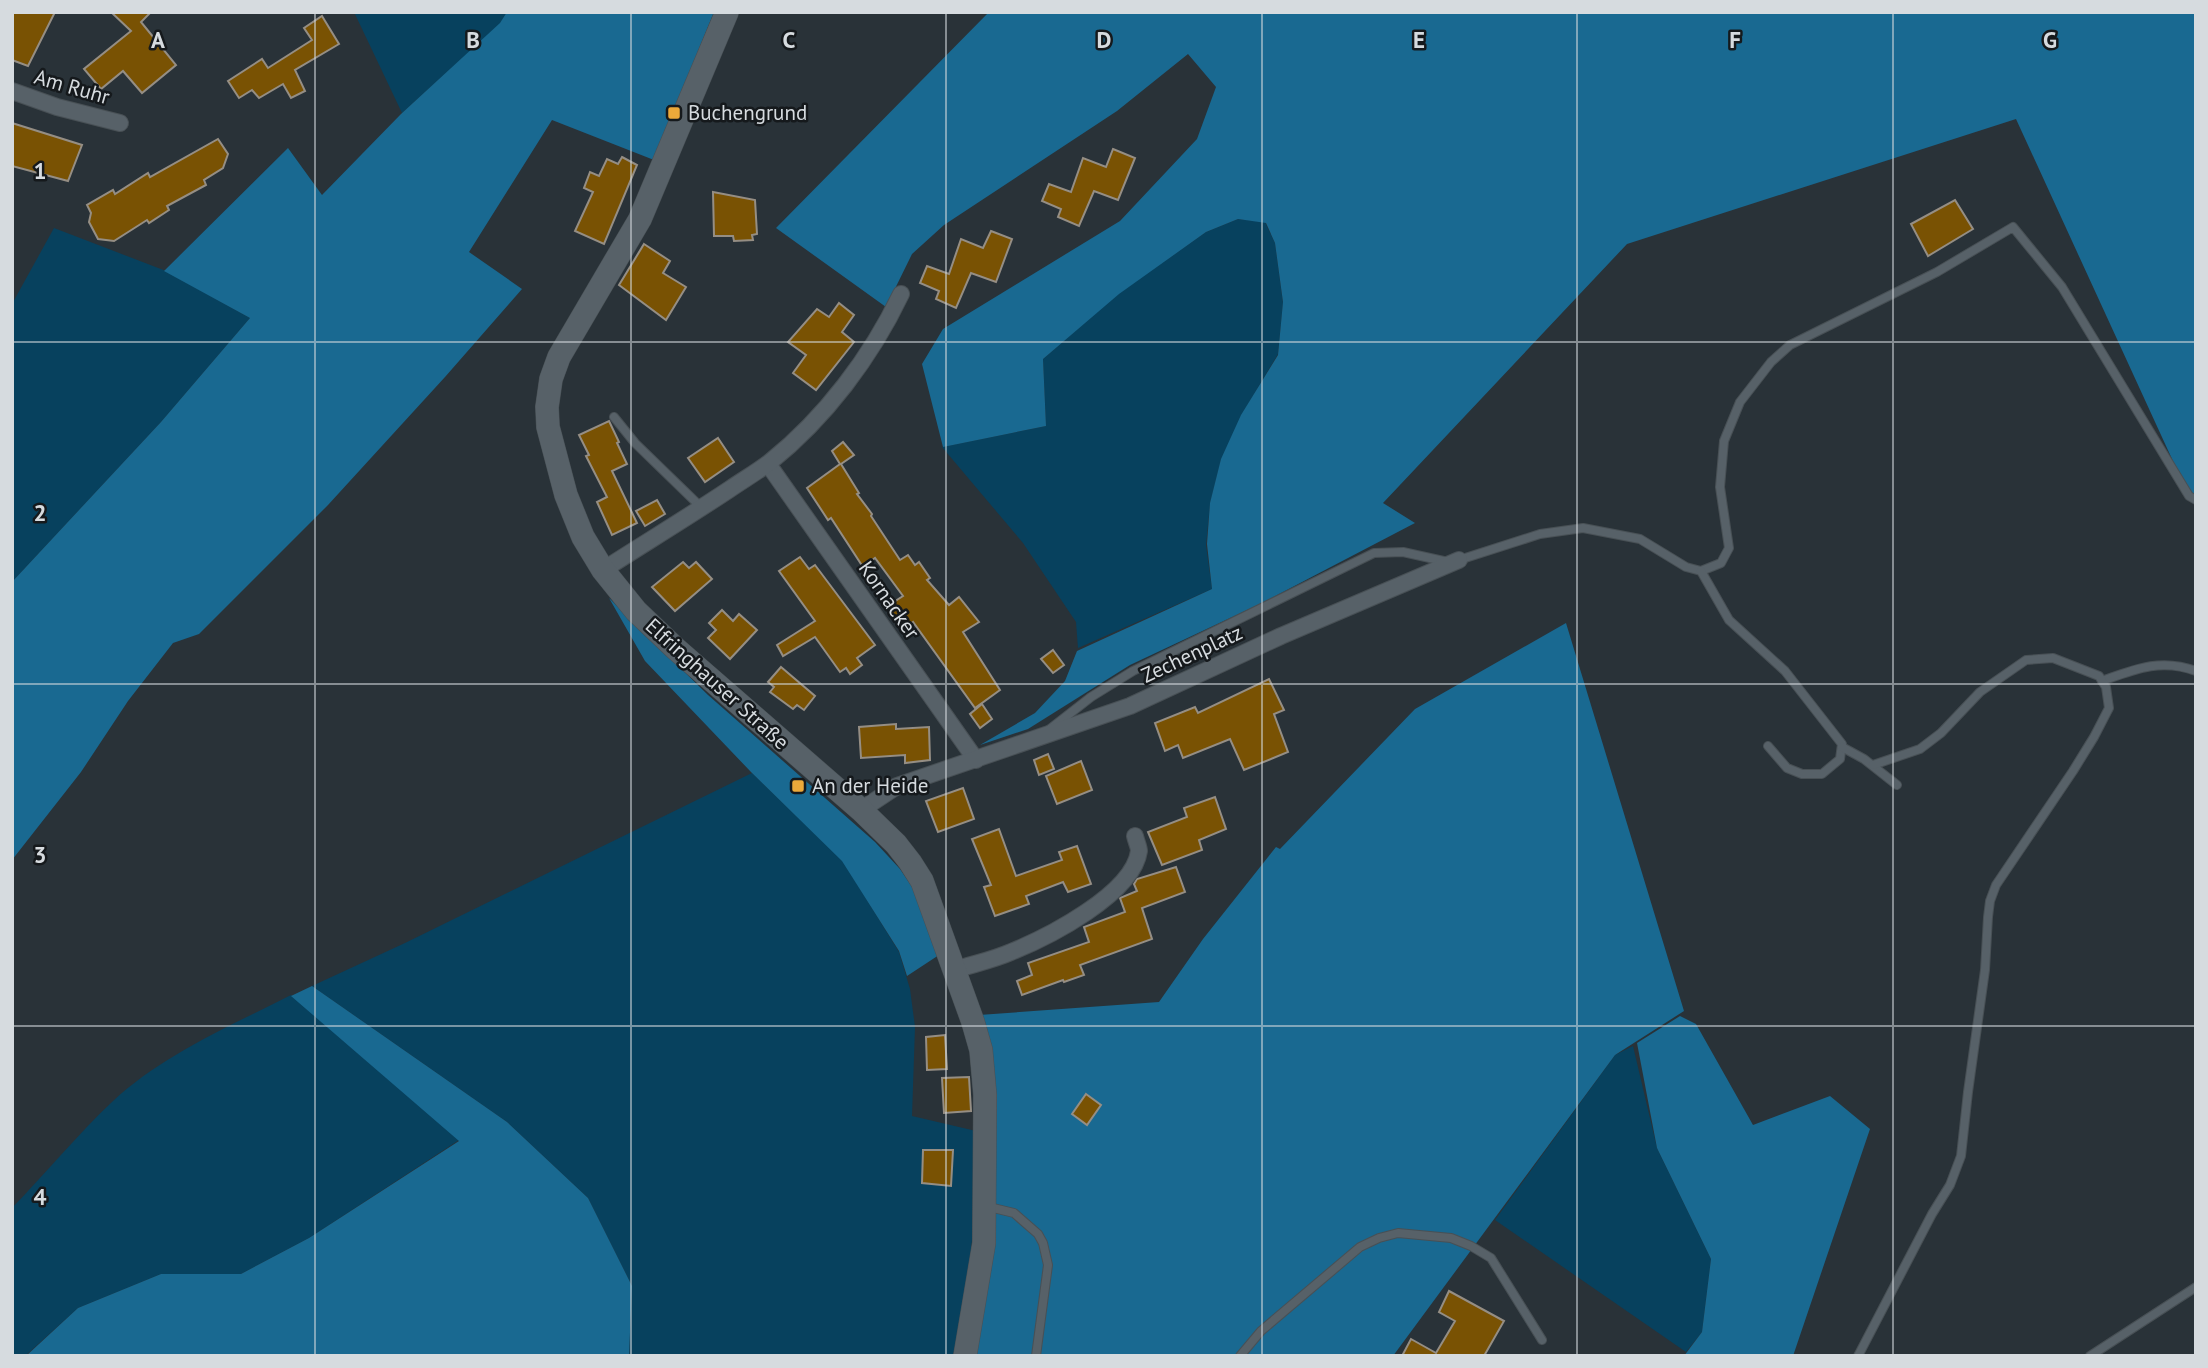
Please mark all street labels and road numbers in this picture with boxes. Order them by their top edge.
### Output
street label: Am Ruhr [31,63,113,110]
street label: Kornacker [853,555,926,644]
street label: Elfringhauser Straße [640,612,795,755]
street label: Zechenplatz [1137,618,1247,689]

